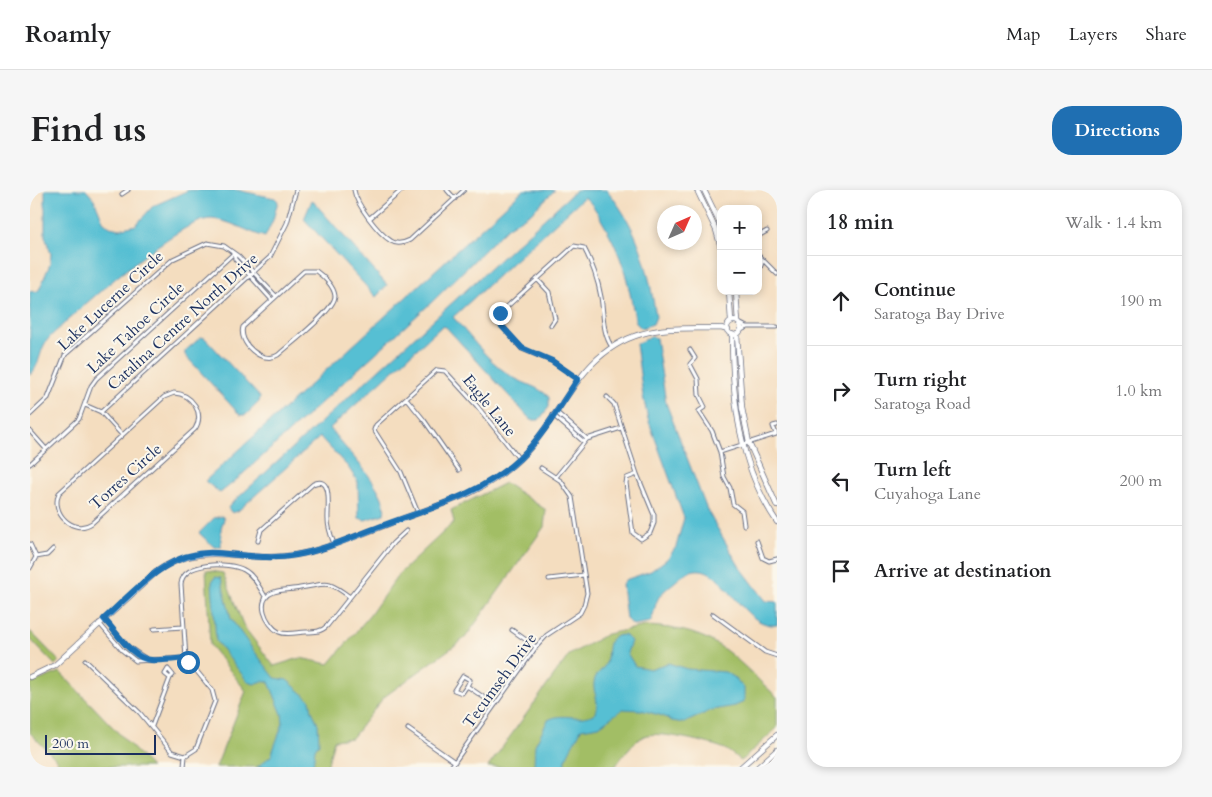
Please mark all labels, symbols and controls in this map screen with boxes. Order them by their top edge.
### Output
text: Roamly [25,18,111,51]
text: Map [1006,22,1041,47]
text: Layers [1069,22,1118,47]
text: Share [1146,22,1187,47]
text: Find us [30,106,146,154]
button: Directions [1052,106,1182,155]
north arrow [657,205,702,250]
map controls [717,205,762,295]
button: + [717,205,762,250]
text: 18 min [827,208,894,237]
text: Walk · 1.4 km [1065,212,1162,234]
street label: Lake Lucerne Circle [53,246,168,356]
street label: Catalina Centre North Drive [102,248,263,395]
button: − [717,250,762,295]
street label: Lake Tahoe Circle [82,277,189,379]
text: Continue [874,277,956,303]
icon: ahead [827,287,855,315]
text: 190 m [1120,290,1162,312]
route end [489,302,512,325]
text: Saratoga Bay Drive [874,303,1005,325]
text: Turn right [874,367,966,393]
street label: Eagle Lane [457,370,521,441]
icon: right [827,377,855,405]
text: 1.0 km [1115,380,1162,402]
text: Saratoga Road [874,393,971,415]
street label: Torres Circle [85,438,167,515]
text: Turn left [874,457,951,483]
icon: left [827,467,855,495]
text: 200 m [1120,470,1162,492]
text: Cuyahoga Lane [874,483,981,505]
icon: arrive [827,557,855,585]
text: Arrive at destination [874,558,1051,584]
street label: Tecumseh Drive [458,628,542,733]
route start [177,651,200,674]
scale bar [45,732,156,755]
text: 200 m [52,734,89,753]

